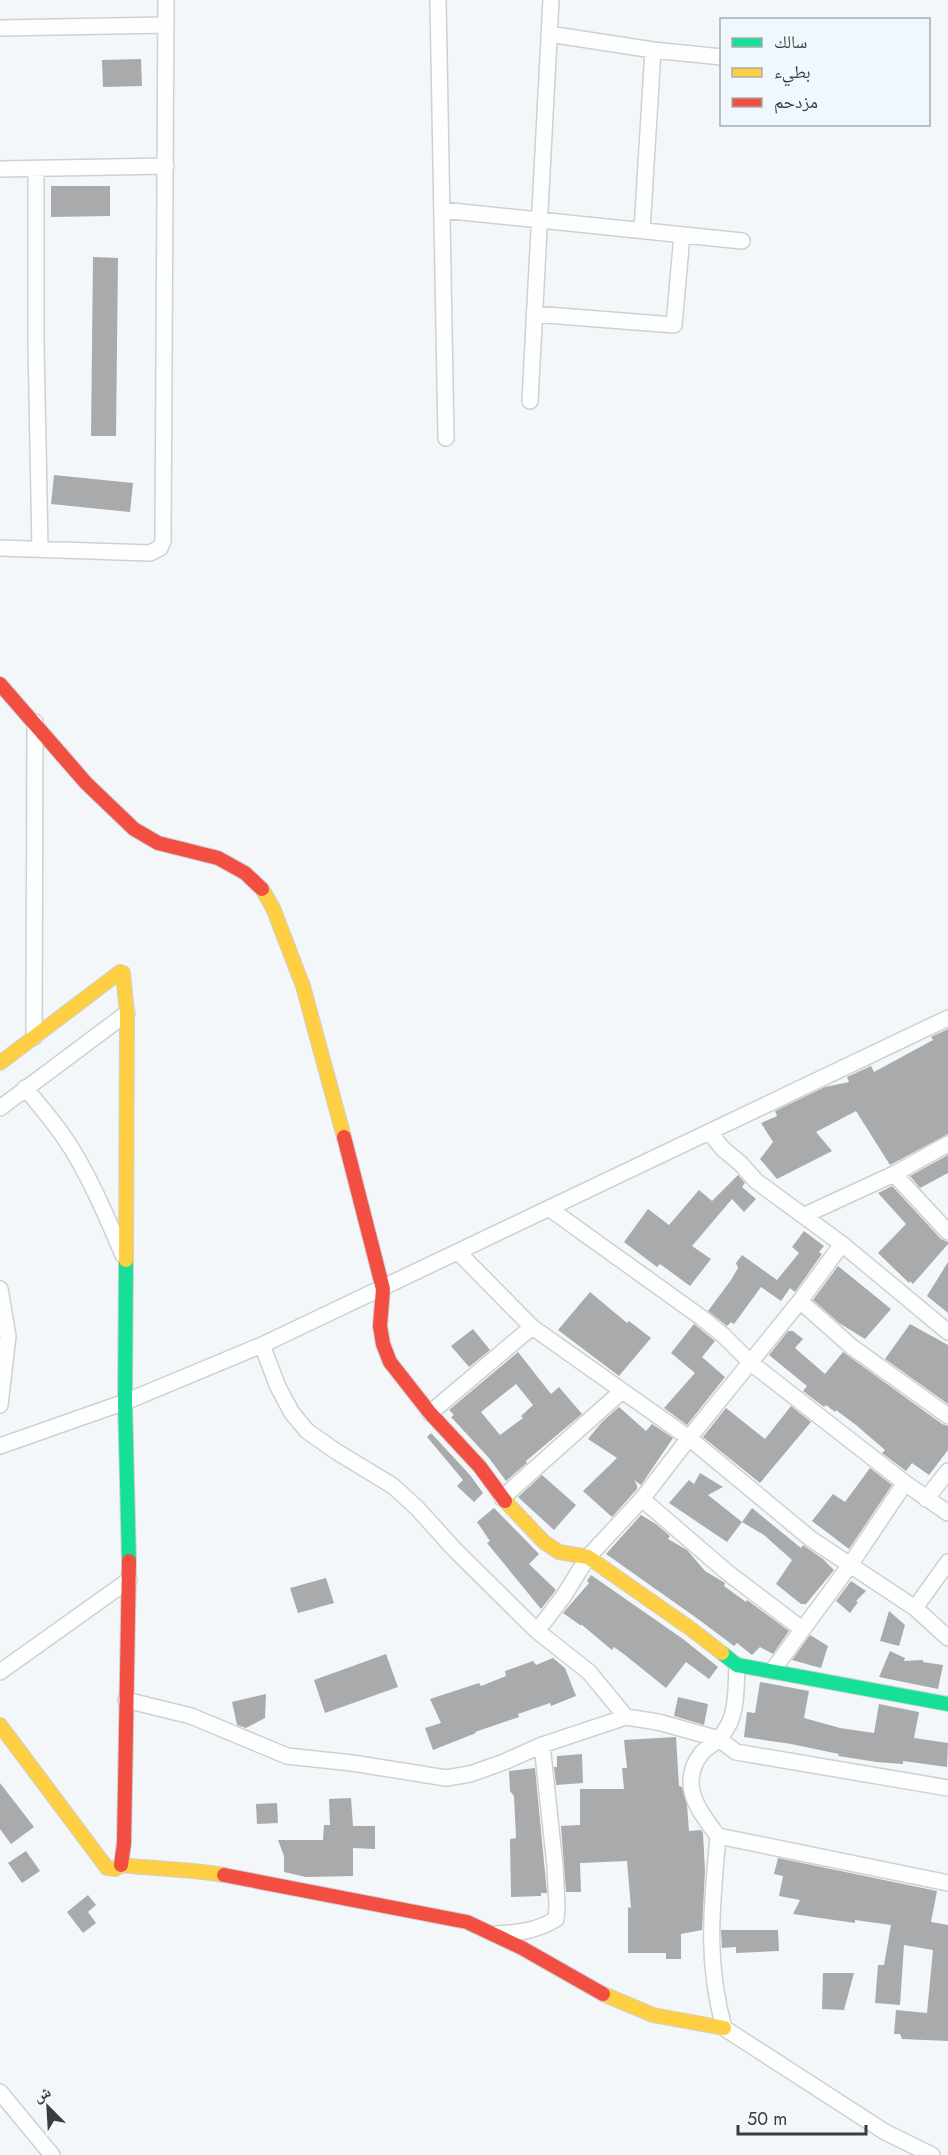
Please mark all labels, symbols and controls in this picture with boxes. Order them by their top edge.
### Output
legend [720,18,930,126]
text: سالك [774,29,807,55]
text: بطيء [774,59,811,87]
text: مزدحم [774,89,818,115]
north arrow [18,2077,78,2137]
text: ش [30,2080,55,2108]
scale bar [738,2098,866,2136]
text: 50 m [747,2106,787,2132]

